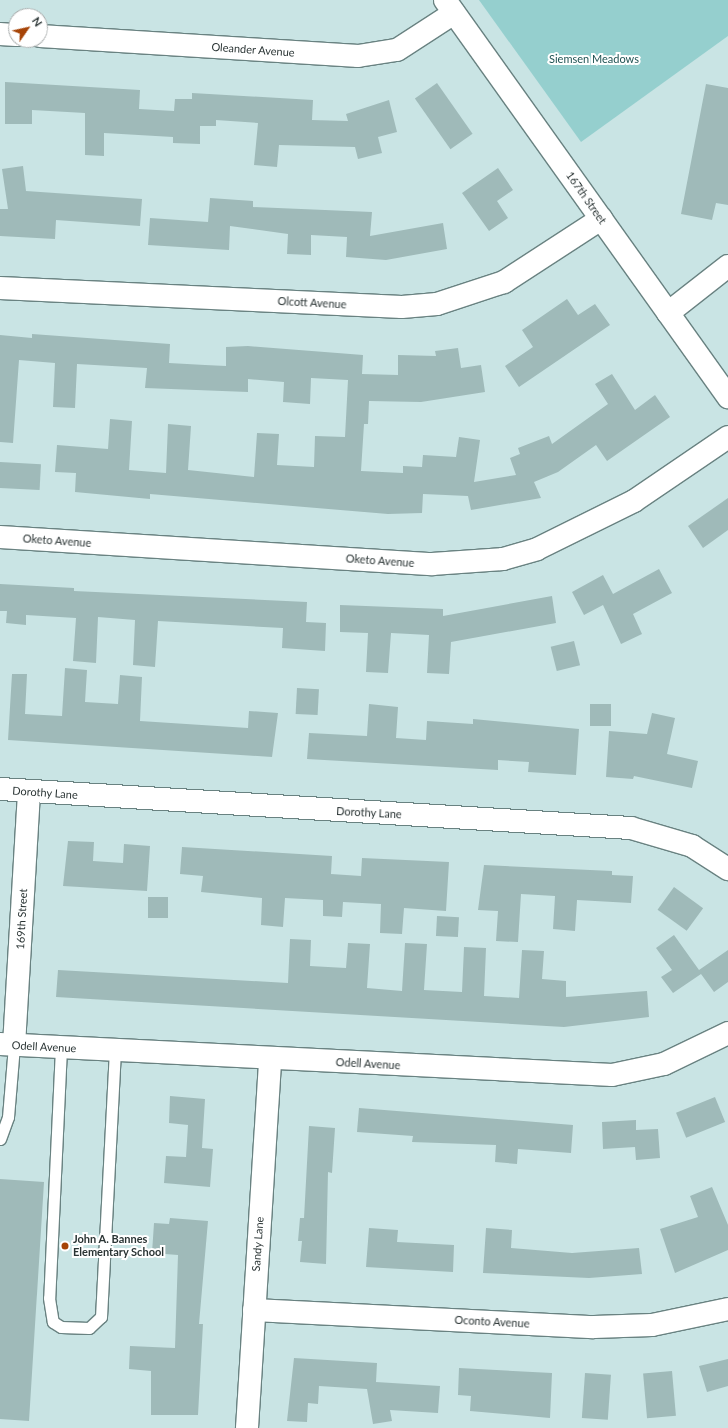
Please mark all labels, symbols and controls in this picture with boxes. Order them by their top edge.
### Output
north arrow [8,8,48,48]
text: N [30,14,45,29]
street label: Oleander Avenue [211,40,295,60]
park label: Siemsen Meadows [549,52,639,66]
street label: 167th Street [563,169,609,227]
street label: Olcott Avenue [277,295,347,311]
street label: Oketo Avenue [22,532,92,550]
street label: Oketo Avenue [345,552,415,570]
street label: Dorothy Lane [12,784,78,802]
street label: Dorothy Lane [336,805,402,821]
street label: 169th Street [14,888,30,950]
street label: Odell Avenue [11,1039,77,1055]
street label: Odell Avenue [335,1056,401,1072]
street label: Sandy Lane [249,1216,267,1272]
place label: John A. Bannes Elementary School [73,1233,164,1259]
marker: John A. Bannes Elementary School [60,1241,70,1251]
street label: Oconto Avenue [454,1313,530,1331]

